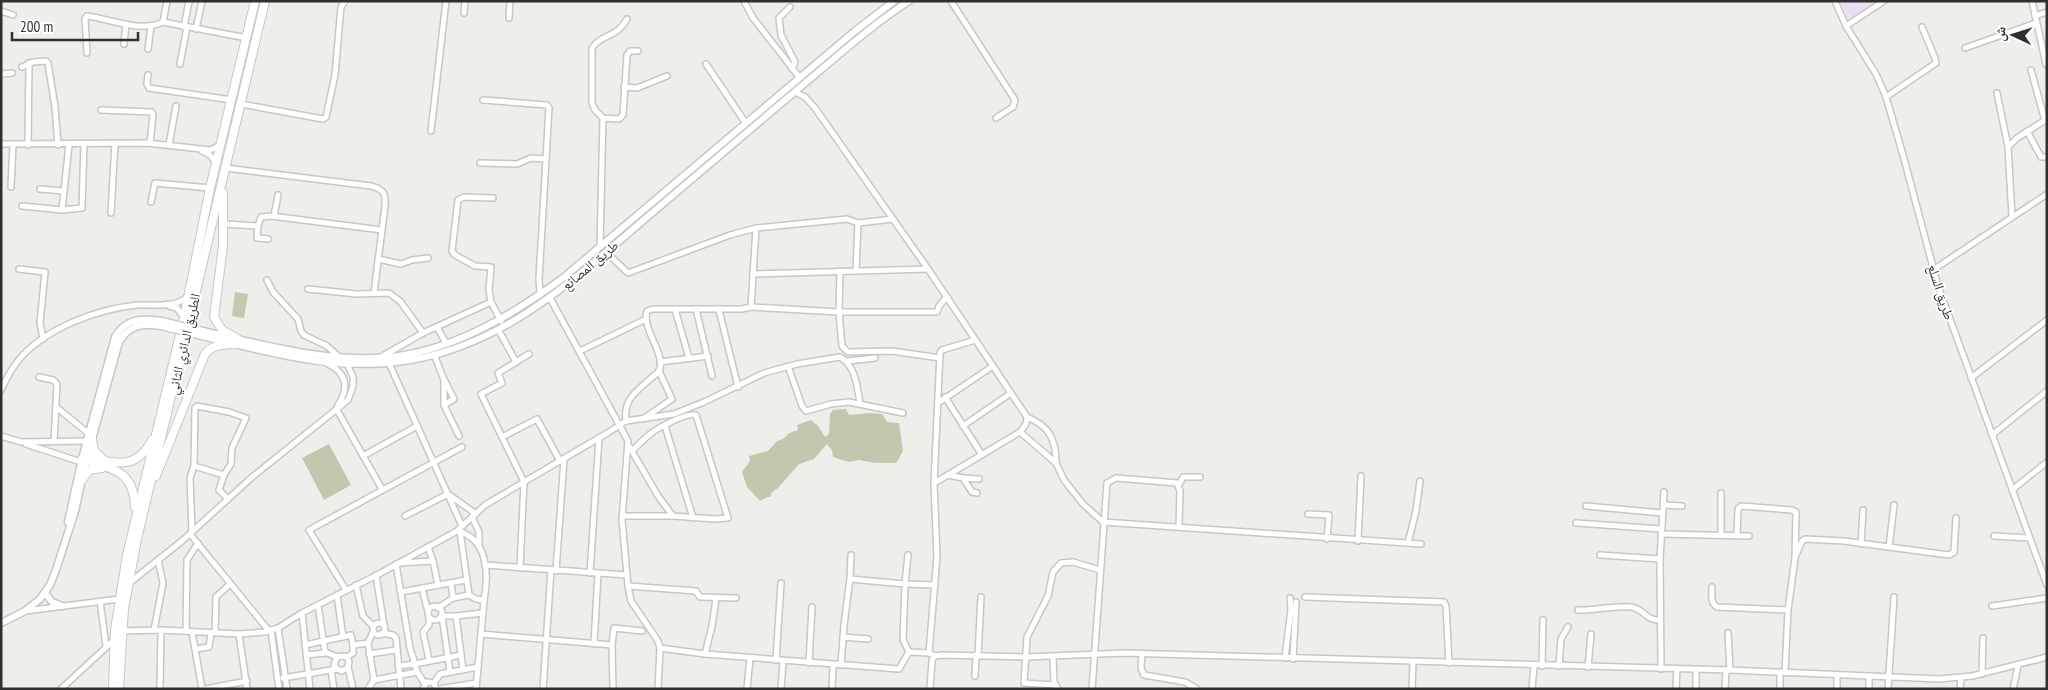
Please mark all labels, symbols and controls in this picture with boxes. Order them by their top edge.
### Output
scale bar [12,10,139,42]
north arrow [1988,10,2038,60]
text: 200 m [20,17,53,36]
text: ش [1991,26,2010,42]
street label: طريق المصانع [558,236,623,295]
street label: طريق السلع [1923,262,1958,322]
street label: الطريق الدائري الثاني [164,292,207,397]

